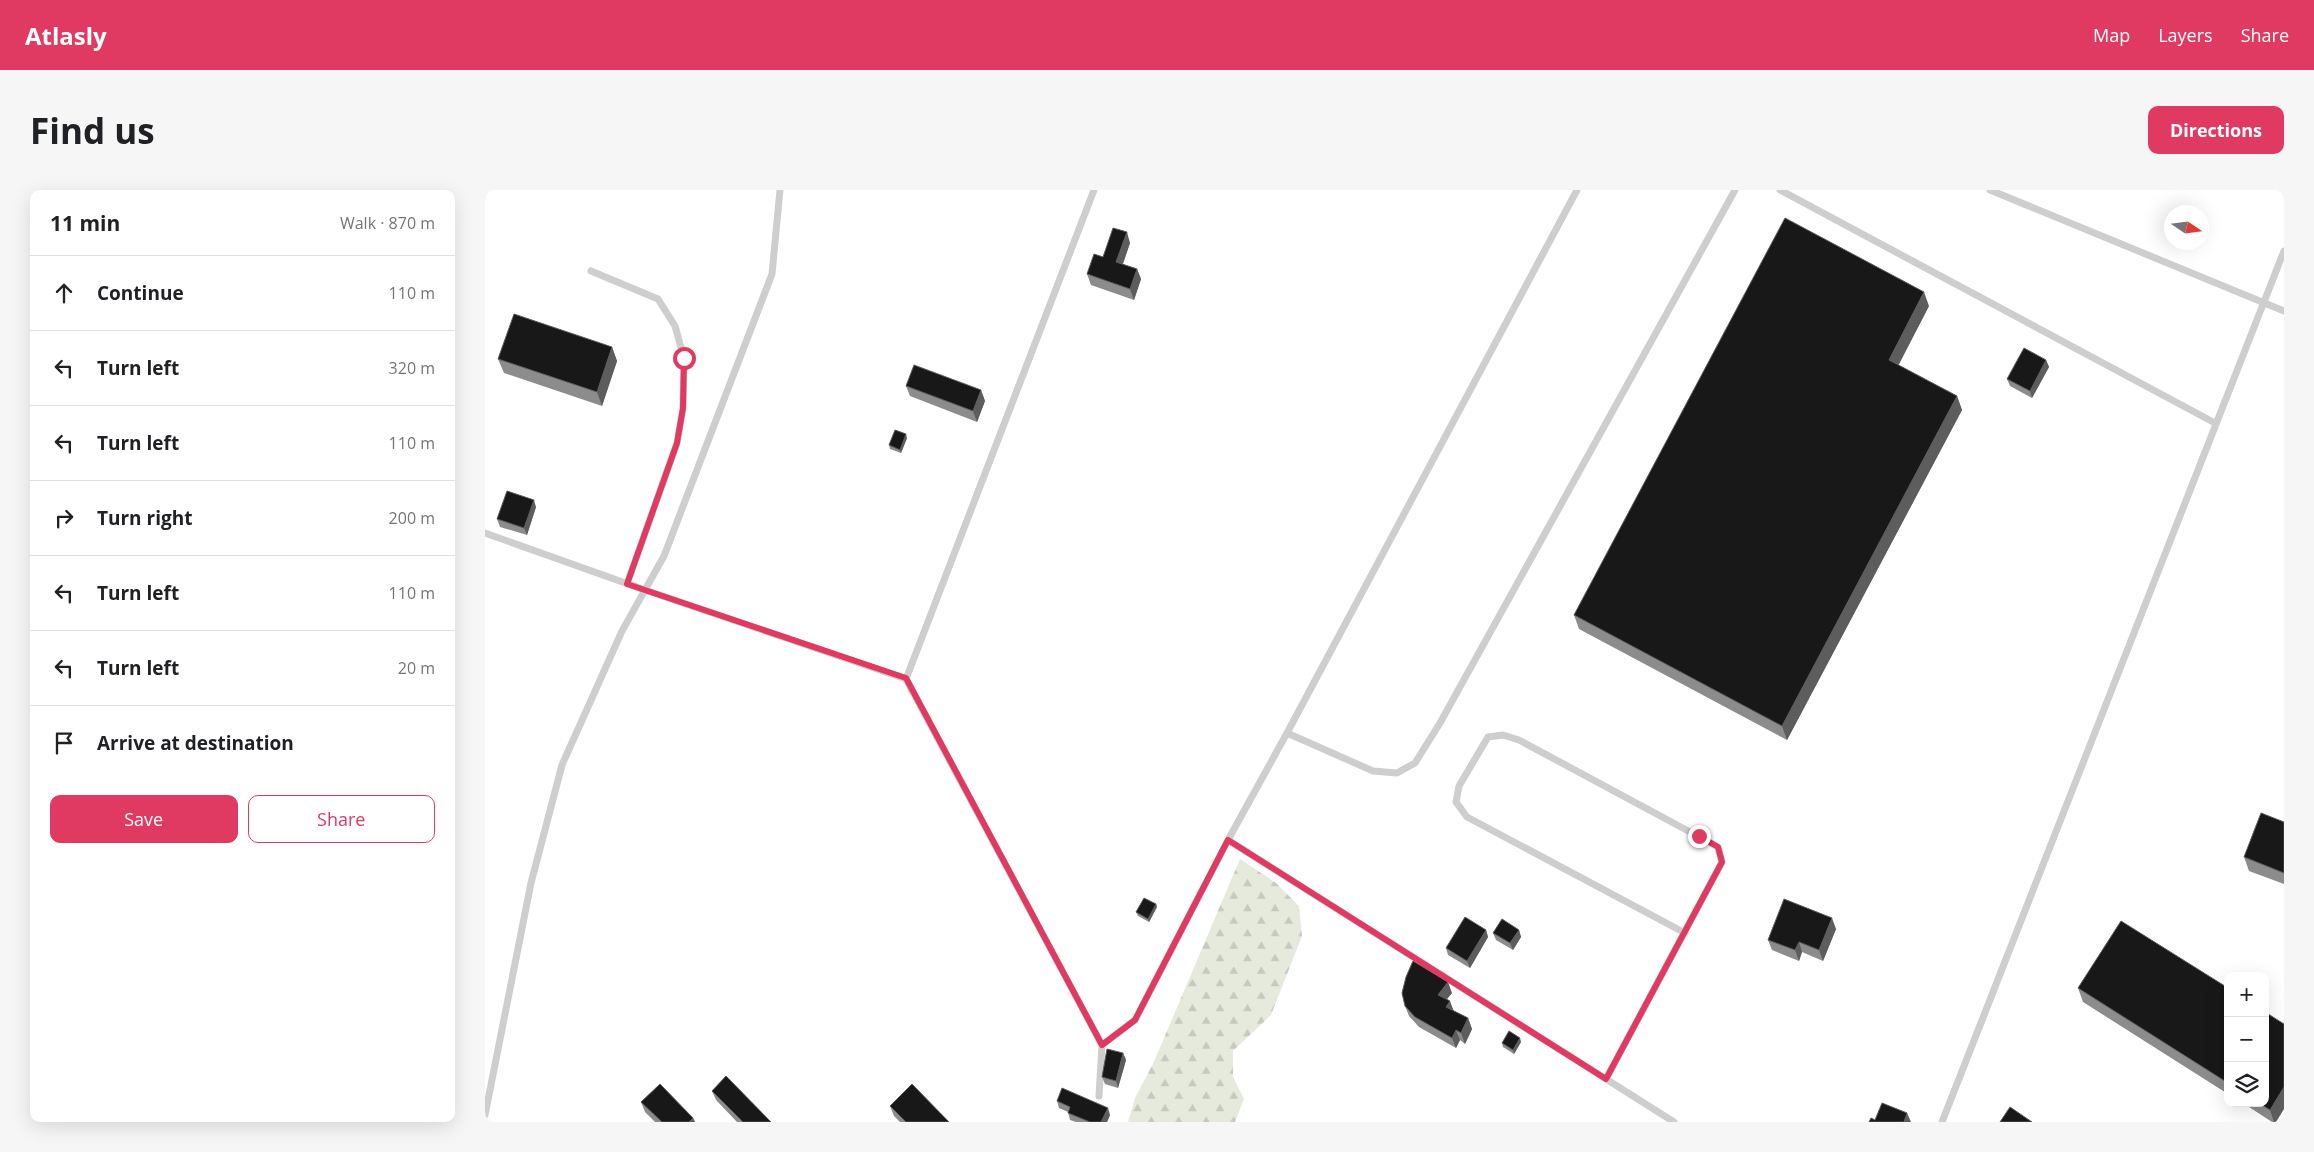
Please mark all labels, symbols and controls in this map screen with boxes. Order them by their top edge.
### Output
text: Atlasly [25,19,107,52]
text: Map [2093,23,2130,47]
text: Layers [2158,23,2213,47]
text: Share [2241,23,2289,47]
button: Directions [2148,106,2284,154]
text: Find us [30,107,155,154]
north arrow [2164,205,2209,250]
text: 11 min [50,209,120,237]
text: Walk · 870 m [340,212,435,234]
icon: ahead [50,279,78,307]
text: Continue [97,280,184,306]
text: 110 m [389,282,435,304]
route start [673,347,696,370]
icon: left [50,354,78,382]
text: Turn left [97,355,179,381]
text: 320 m [389,357,435,379]
icon: left [50,429,78,457]
text: Turn left [97,430,179,456]
text: 110 m [389,432,435,454]
icon: right [50,504,78,532]
text: Turn right [97,505,192,531]
text: 200 m [389,507,435,529]
icon: left [50,579,78,607]
text: Turn left [97,580,179,606]
text: 110 m [389,582,435,604]
icon: left [50,654,78,682]
text: Turn left [97,655,179,681]
text: 20 m [398,657,435,679]
icon: arrive [50,729,78,757]
text: Arrive at destination [97,730,294,756]
button: Save [50,795,238,843]
button: Share [248,795,435,843]
route end [1688,825,1711,848]
map controls [2224,972,2269,1107]
button: + [2224,972,2269,1017]
button: − [2224,1017,2269,1062]
button: layers [2224,1062,2269,1107]

